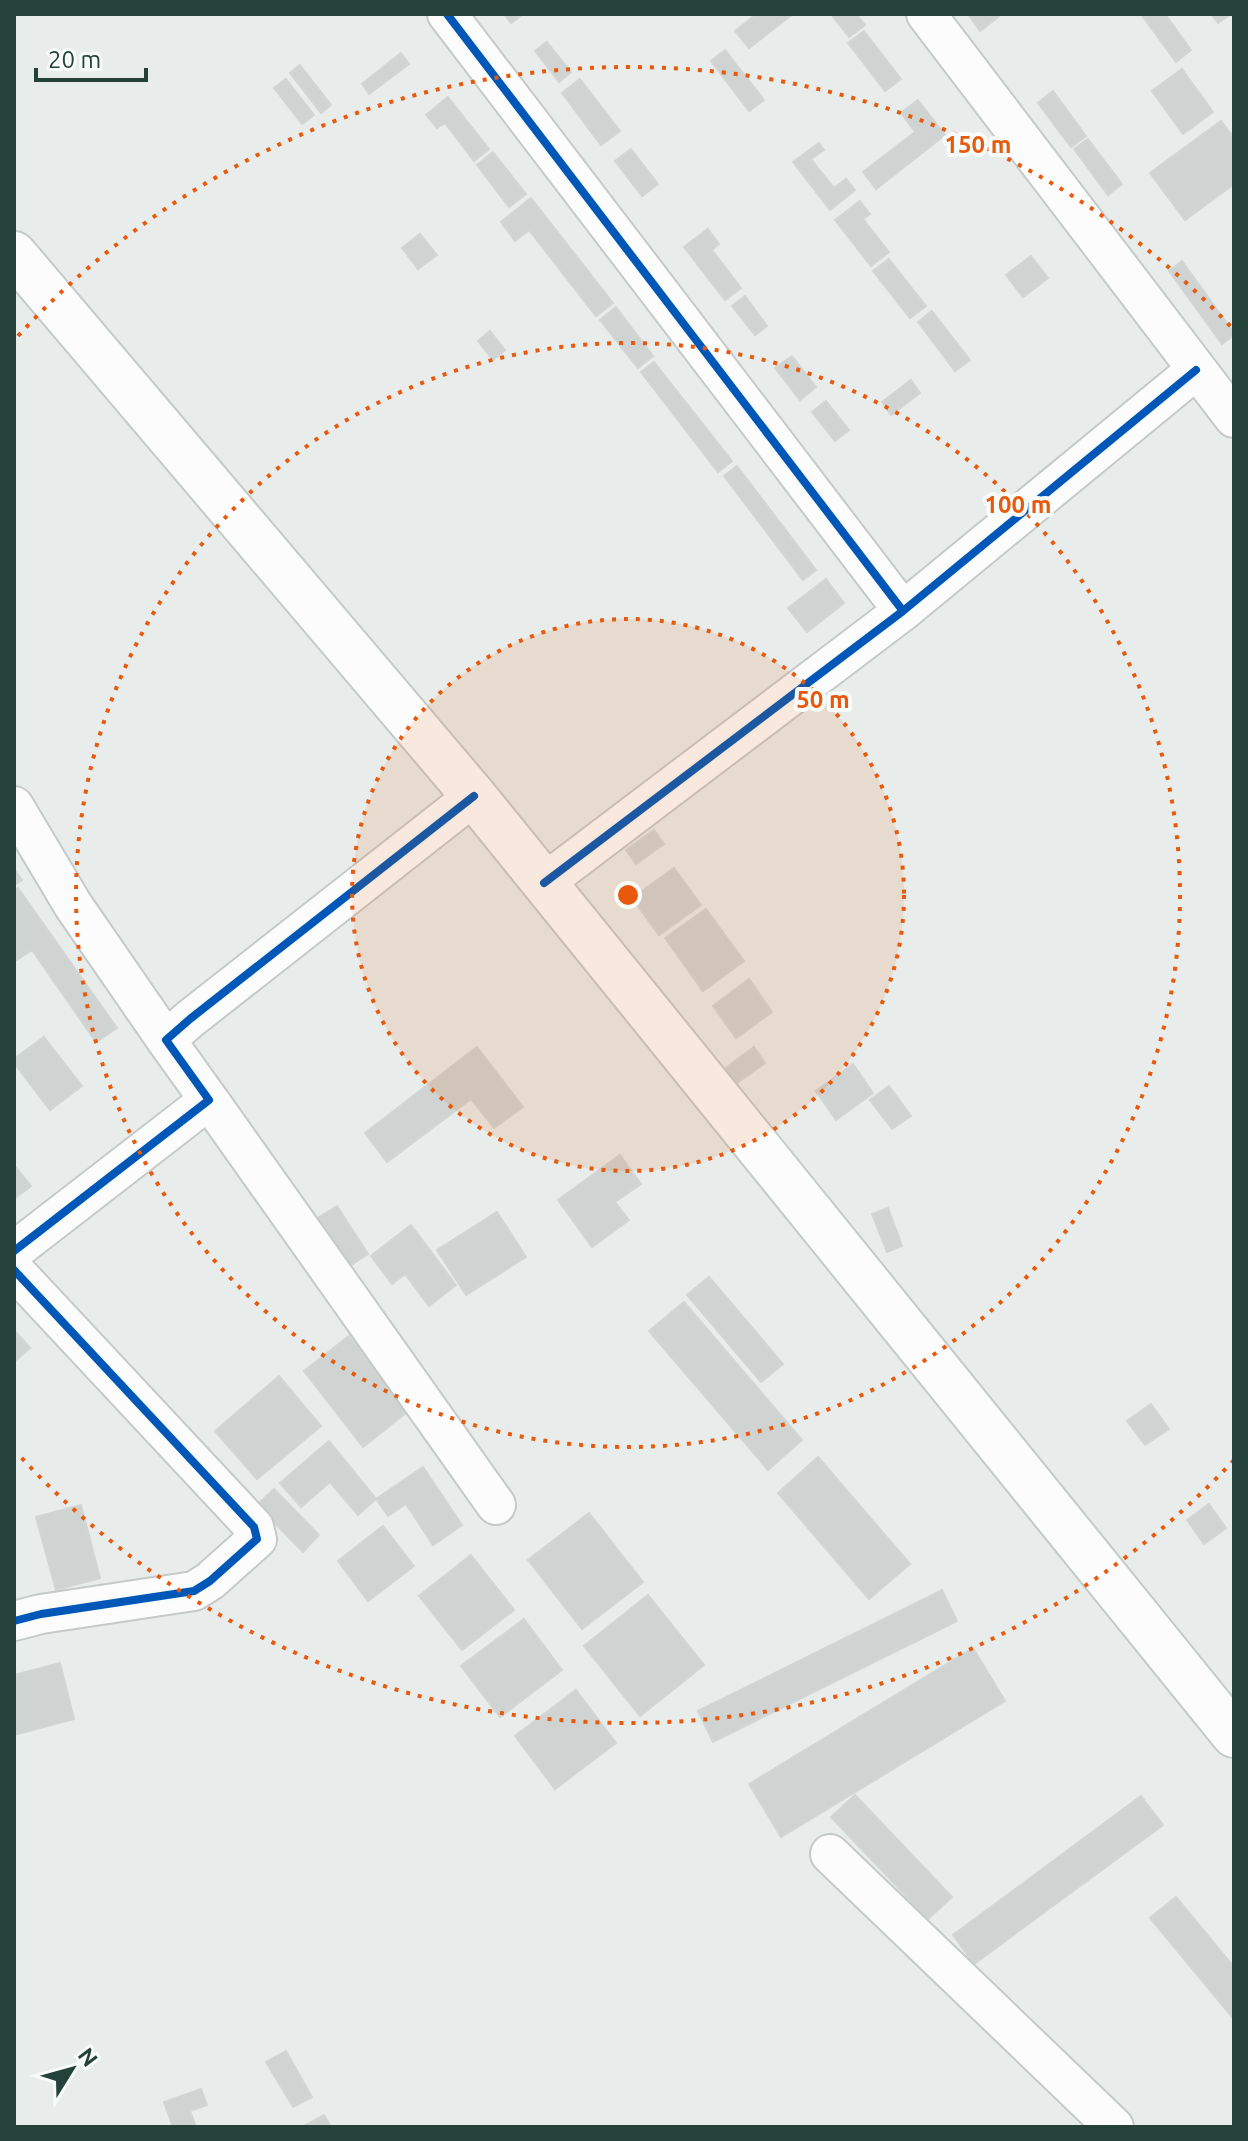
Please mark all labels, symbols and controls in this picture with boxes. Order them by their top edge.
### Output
scale bar [36,32,146,82]
text: 20 m [48,46,101,73]
text: 150 m [945,131,1011,158]
text: 100 m [985,491,1051,518]
text: 50 m [796,686,850,713]
centre of rings [614,881,642,909]
north arrow [32,2029,112,2109]
text: N [73,2043,103,2071]

